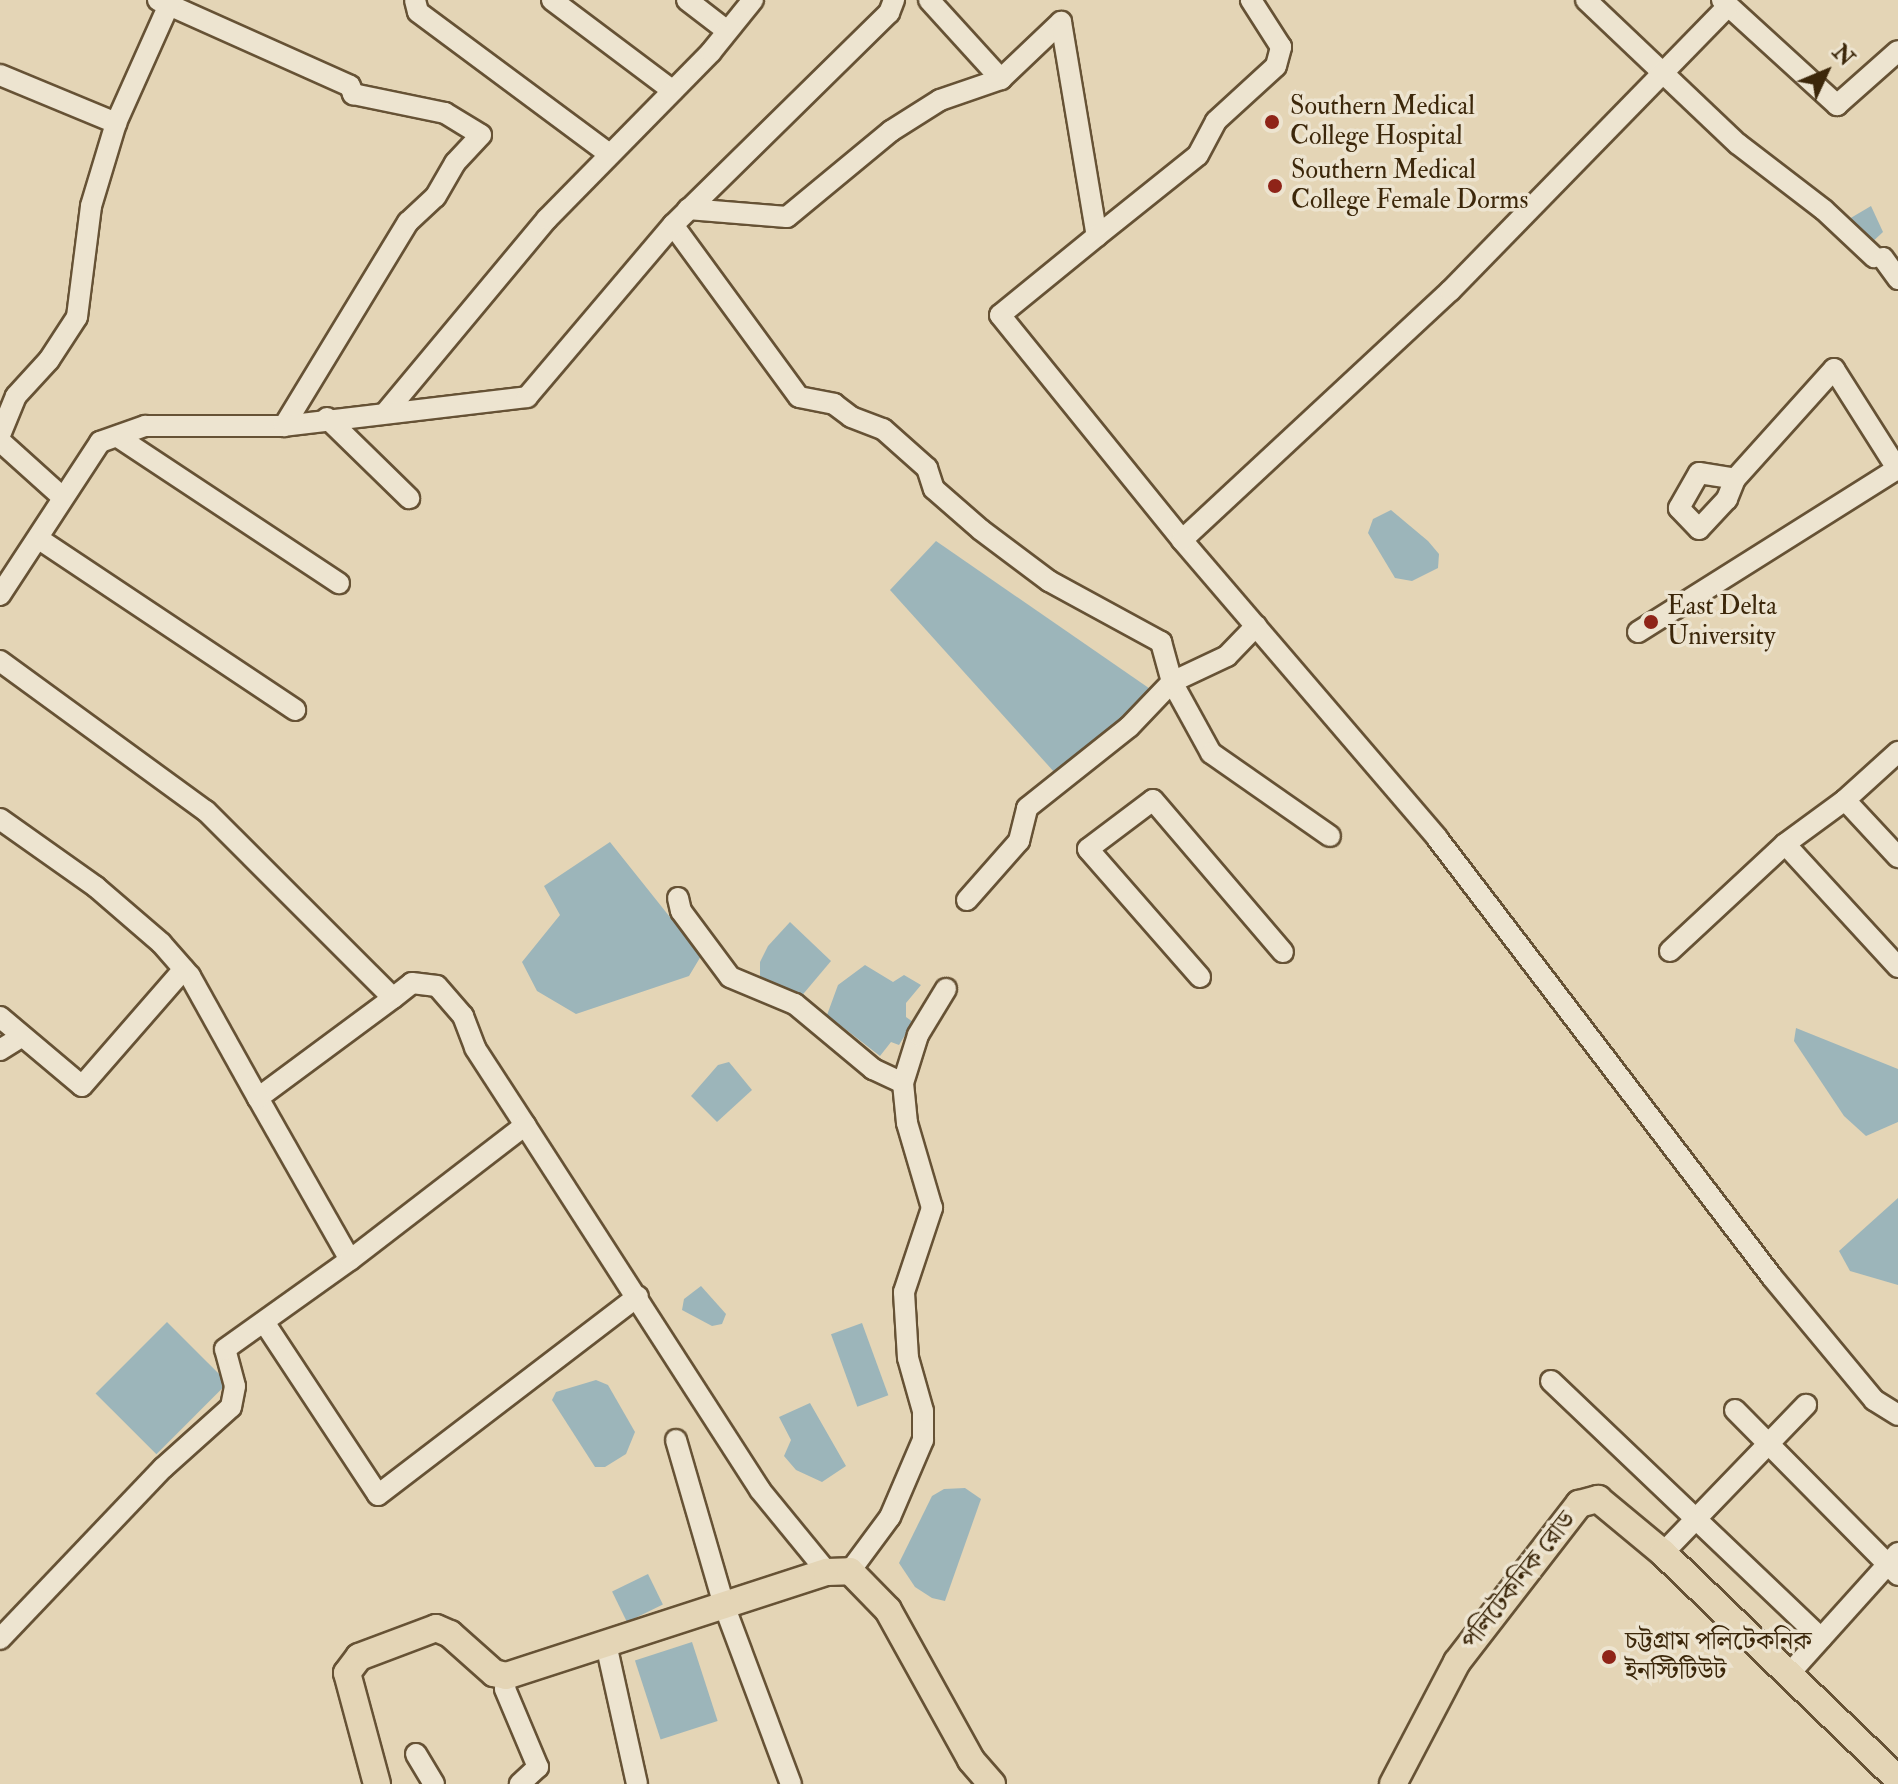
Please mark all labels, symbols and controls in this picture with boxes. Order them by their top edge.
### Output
north arrow [1786,32,1866,112]
text: N [1826,39,1860,72]
place label: Southern Medical College Hospital [1290,91,1475,152]
marker: Southern Medical College Hospital [1261,111,1283,133]
place label: Southern Medical College Female Dorms [1291,155,1528,216]
marker: Southern Medical College Female Dorms [1266,177,1284,195]
place label: East Delta University [1667,591,1777,652]
marker: East Delta University [1642,613,1660,631]
street label: পলিটেকনিক রোড [1455,1506,1583,1656]
place label: চট্টগ্রাম পলিটেকনিক ইনস্টিটিউট [1625,1626,1812,1688]
marker: চট্টগ্রাম পলিটেকনিক ইনস্টিটিউট [1600,1648,1618,1666]

